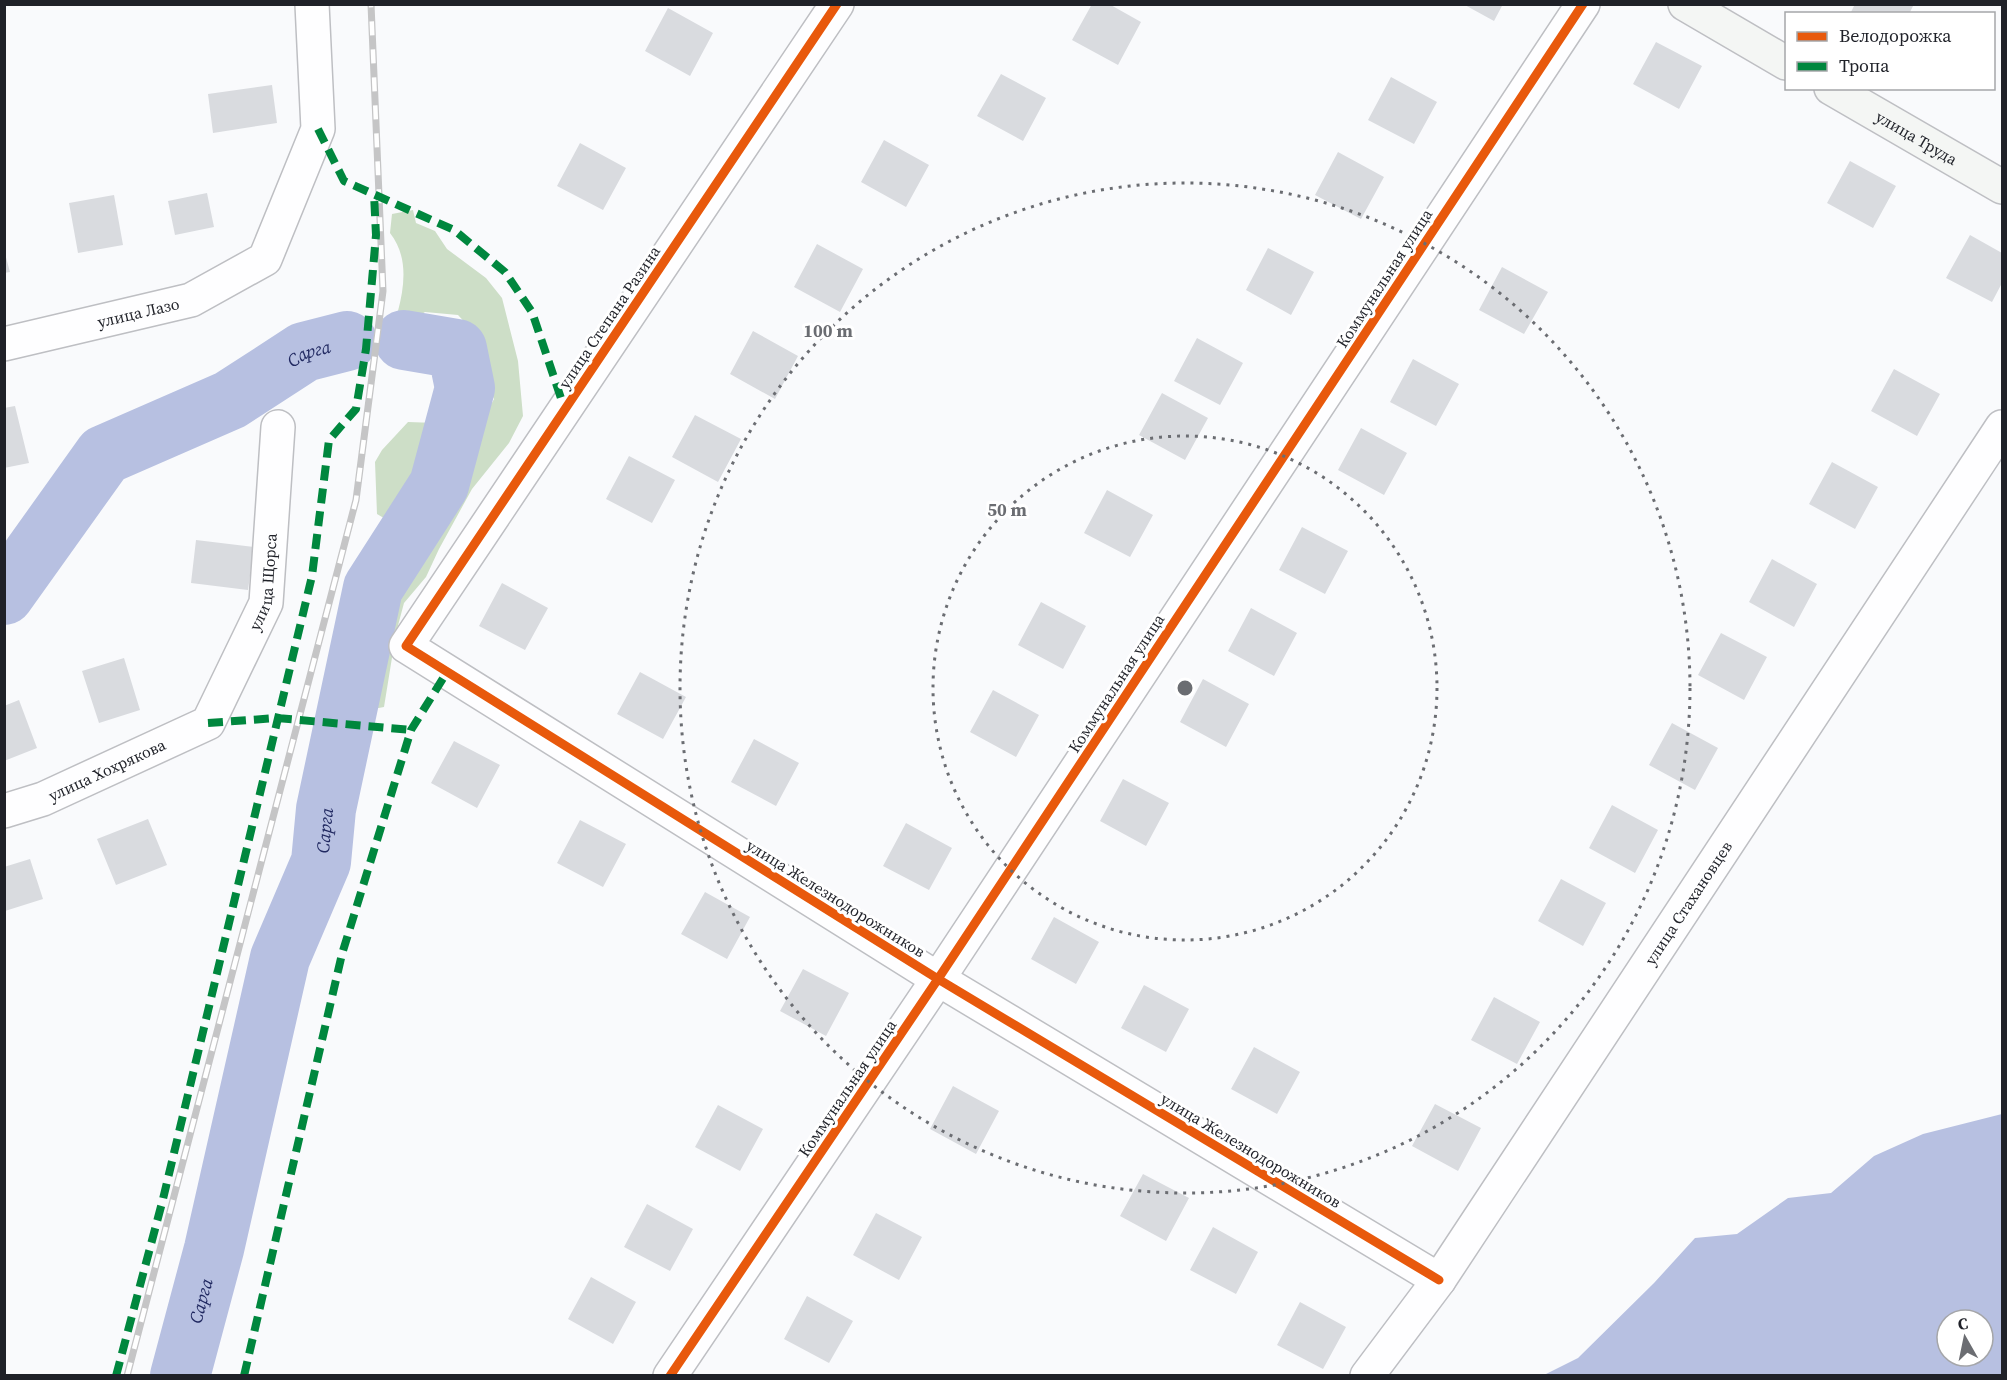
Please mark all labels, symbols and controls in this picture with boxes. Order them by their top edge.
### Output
legend [1785,12,1995,90]
text: Велодорожка [1839,23,1952,48]
text: Тропа [1839,53,1890,78]
street label: улица Труда [1872,105,1962,170]
street label: Коммунальная улица [1331,204,1438,352]
street label: улица Степана Разина [553,241,666,393]
street label: улица Лазо [95,292,182,333]
text: 100 m [803,318,853,343]
water label: Сарга [282,333,334,373]
text: 50 m [987,497,1027,522]
street label: улица Щорса [243,532,282,634]
street label: Коммунальная улица [1063,609,1170,757]
centre of rings [1175,678,1195,698]
street label: улица Хохрякова [45,733,170,806]
water label: Сарга [309,806,339,854]
street label: улица Железнодорожников [742,834,930,962]
street label: улица Стахановцев [1639,836,1737,969]
street label: Коммунальная улица [793,1014,902,1161]
street label: улица Железнодорожников [1157,1087,1345,1213]
water label: Сарга [182,1275,218,1326]
north arrow [1935,1308,1995,1368]
text: С [1956,1312,1969,1335]

